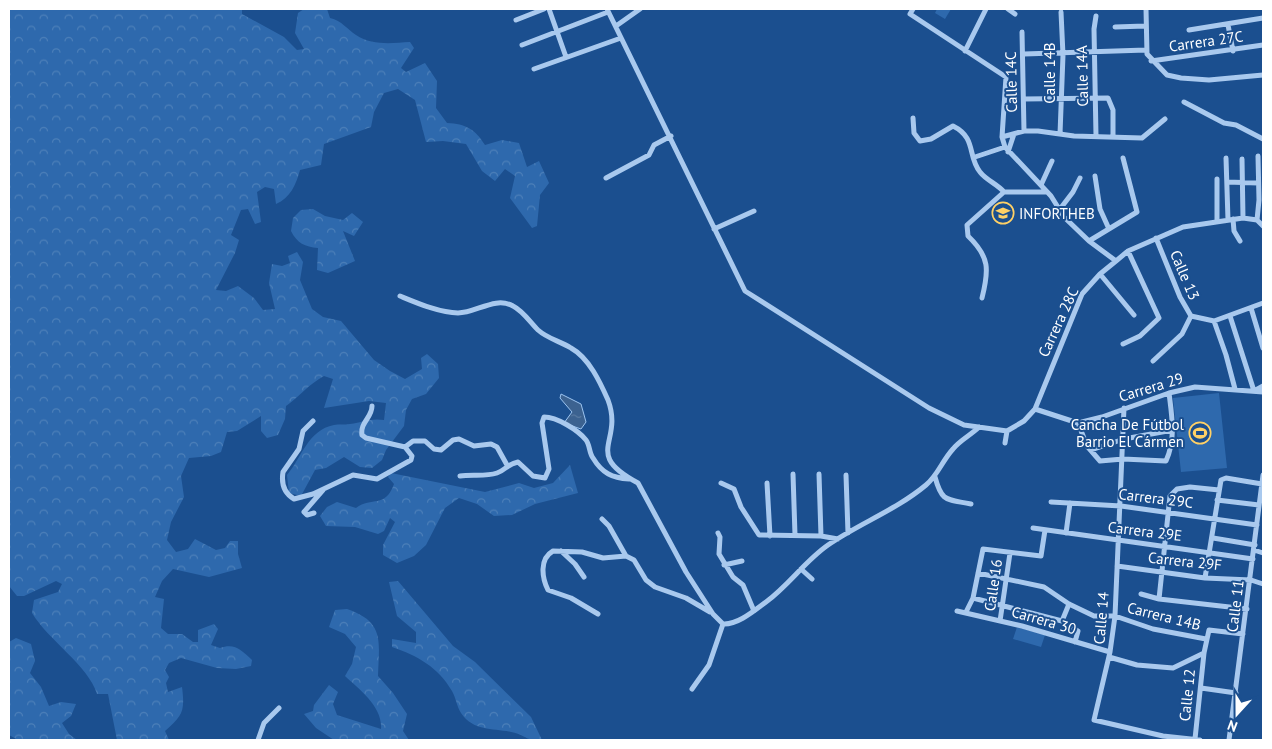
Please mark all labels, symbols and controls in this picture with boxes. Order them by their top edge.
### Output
street label: Carrera 27C [1168,26,1244,56]
street label: Calle 14B [1040,42,1059,104]
street label: Calle 14A [1072,45,1092,107]
street label: Calle 14C [1001,51,1021,113]
school or university icon: INFORTHEB [991,201,1015,225]
place label: INFORTHEB [1019,204,1095,223]
street label: Calle 13 [1166,247,1204,303]
street label: Carrera 28C [1034,284,1082,360]
street label: Carrera 29 [1116,368,1186,406]
place label: Cancha De Fútbol Barrio El Cármen [1071,415,1185,451]
sports icon: Cancha De Fútbol Barrio El Cármen [1188,421,1212,445]
street label: Carrera 29C [1118,484,1194,512]
street label: Carrera 29E [1107,517,1183,545]
street label: Carrera 29F [1147,548,1223,574]
street label: Calle 16 [980,558,1006,612]
street label: Calle 11 [1222,579,1248,633]
street label: Calle 14 [1089,591,1113,645]
street label: Carrera 14B [1125,598,1203,634]
street label: Carrera 30 [1009,602,1079,638]
street label: Calle 12 [1175,668,1199,722]
north arrow [1212,689,1262,739]
text: N [1225,716,1240,736]

